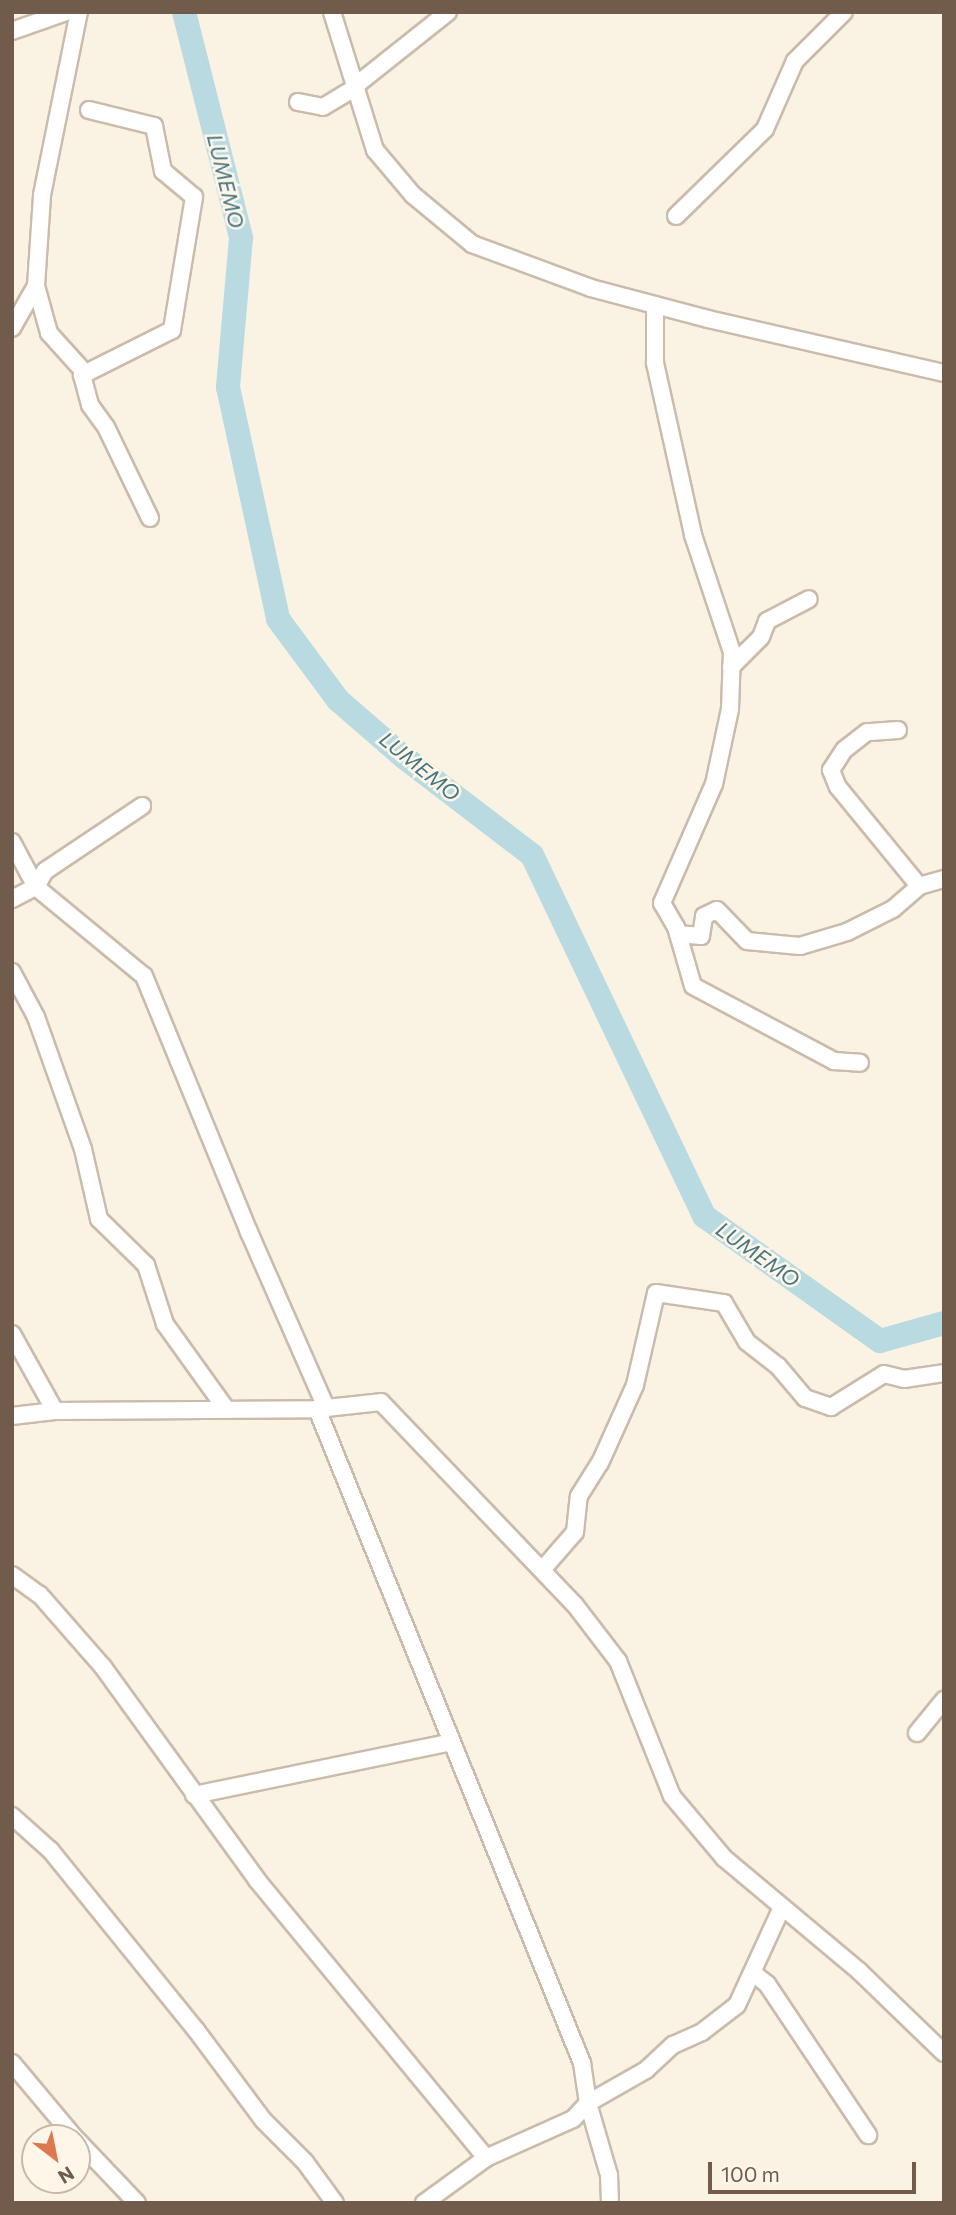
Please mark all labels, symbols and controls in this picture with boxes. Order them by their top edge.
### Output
water label: LUMEMO [202,131,250,231]
water label: LUMEMO [375,726,465,806]
water label: LUMEMO [711,1216,805,1292]
north arrow [21,2124,91,2194]
scale bar [711,2148,919,2192]
text: 100 m [721,2161,780,2186]
text: N [54,2162,78,2189]

